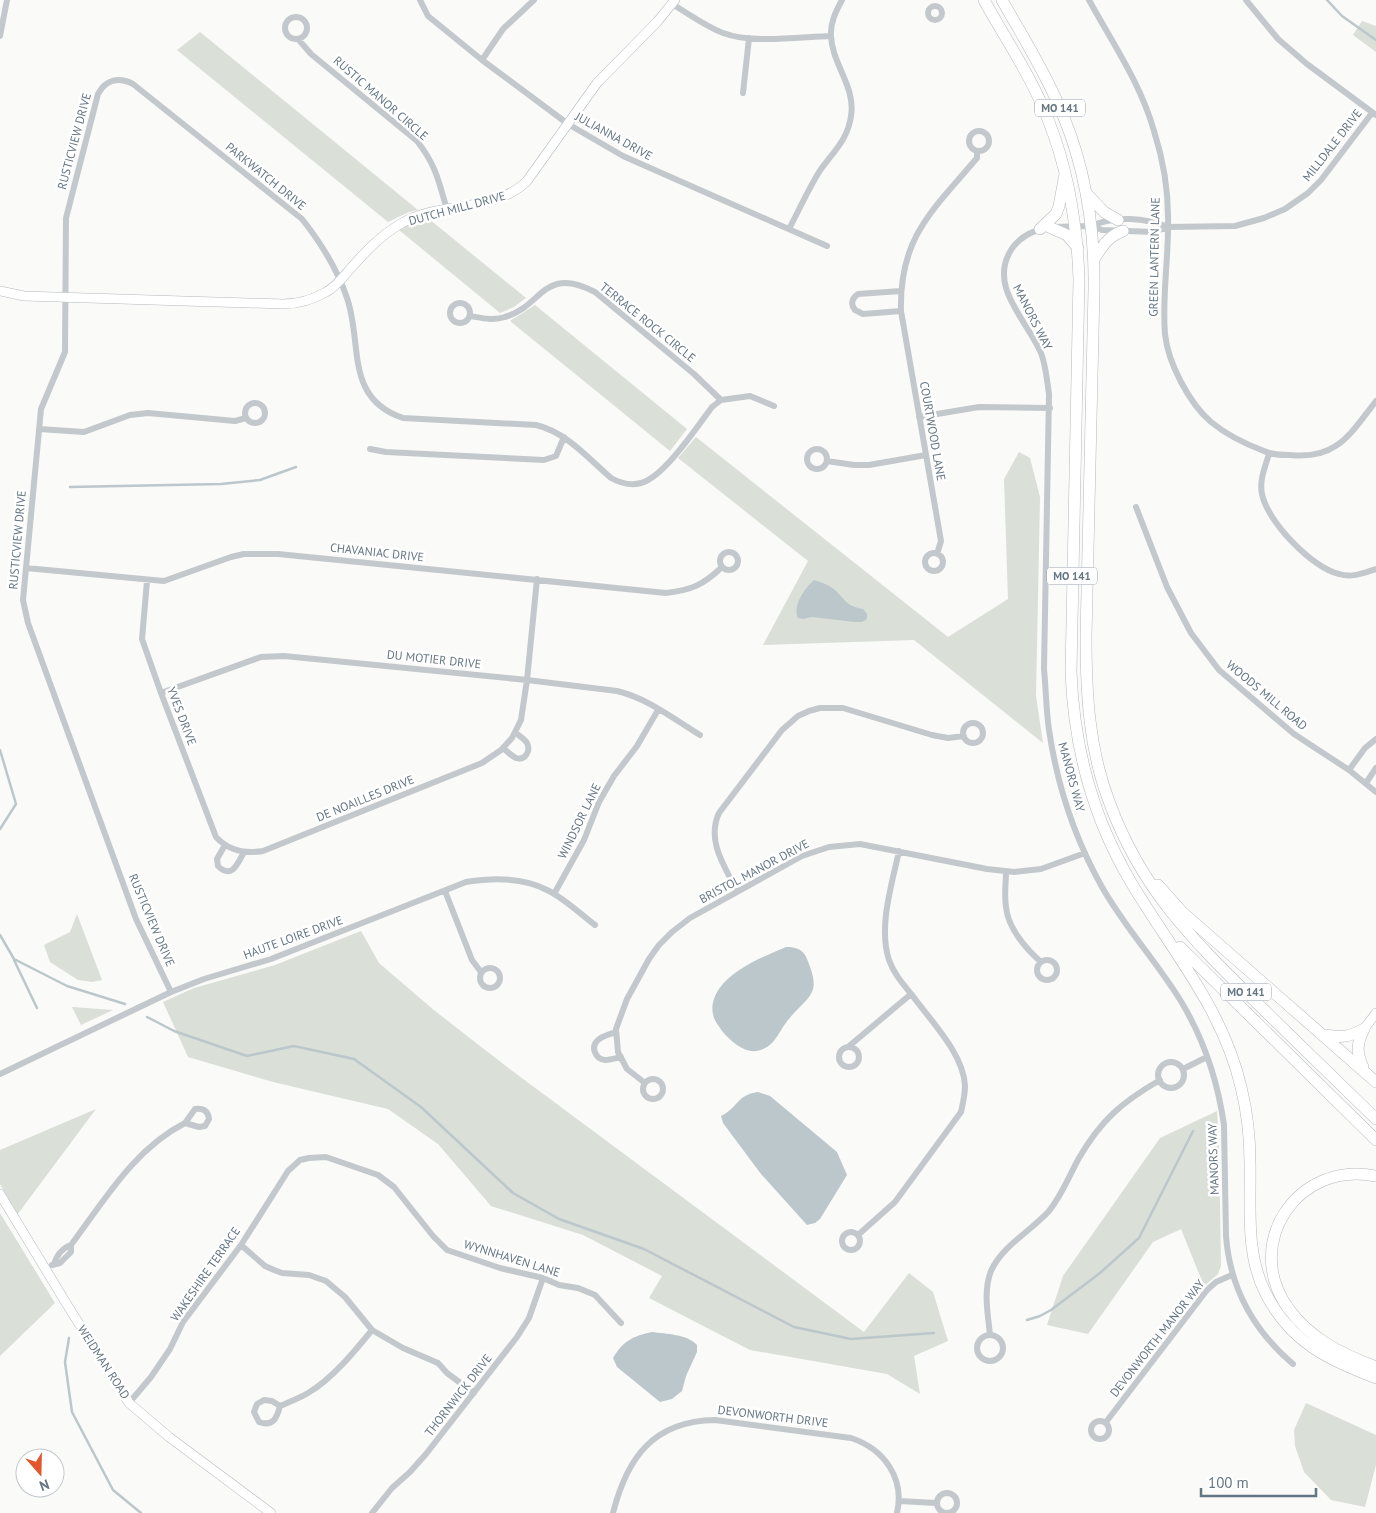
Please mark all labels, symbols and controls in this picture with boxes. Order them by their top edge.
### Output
street label: RUSTIC MANOR CIRCLE [331,53,431,143]
street label: RUSTICVIEW DRIVE [54,91,94,191]
road number: MO 141 [1035,100,1085,116]
street label: MILLDALE DRIVE [1299,106,1365,184]
street label: JULIANNA DRIVE [572,108,655,163]
street label: PARKWATCH DRIVE [223,139,309,213]
street label: DUTCH MILL DRIVE [407,188,507,228]
street label: GREEN LANTERN LANE [1145,197,1163,317]
street label: TERRACE ROCK CIRCLE [597,279,699,365]
street label: MANORS WAY [1010,282,1056,353]
street label: COURTWOOD LANE [917,380,949,482]
street label: RUSTICVIEW DRIVE [5,490,29,590]
street label: CHAVANIAC DRIVE [329,540,425,564]
road number: MO 141 [1047,568,1097,584]
street label: DU MOTIER DRIVE [386,647,482,671]
street label: WOODS MILL ROAD [1223,657,1311,733]
street label: YVES DRIVE [164,685,200,747]
street label: MANORS WAY [1055,740,1089,814]
street label: DE NOAILLES DRIVE [314,772,416,824]
street label: WINDSOR LANE [554,781,604,861]
street label: BRISTOL MANOR DRIVE [697,836,811,906]
street label: RUSTICVIEW DRIVE [126,871,178,969]
street label: HAUTE LOIRE DRIVE [241,912,345,962]
road number: MO 141 [1221,984,1271,1000]
street label: MANORS WAY [1204,1123,1222,1195]
street label: WAKESHIRE TERRACE [167,1224,243,1324]
street label: WYNNHAVEN LANE [462,1236,562,1280]
street label: DEVONWORTH MANOR WAY [1107,1276,1208,1400]
street label: WEIDMAN ROAD [75,1322,133,1402]
street label: THORNWICK DRIVE [421,1351,495,1439]
street label: DEVONWORTH DRIVE [717,1402,829,1430]
north arrow [15,1448,65,1498]
scale bar [1201,1466,1316,1498]
text: 100 m [1208,1473,1249,1492]
text: N [37,1475,52,1495]

